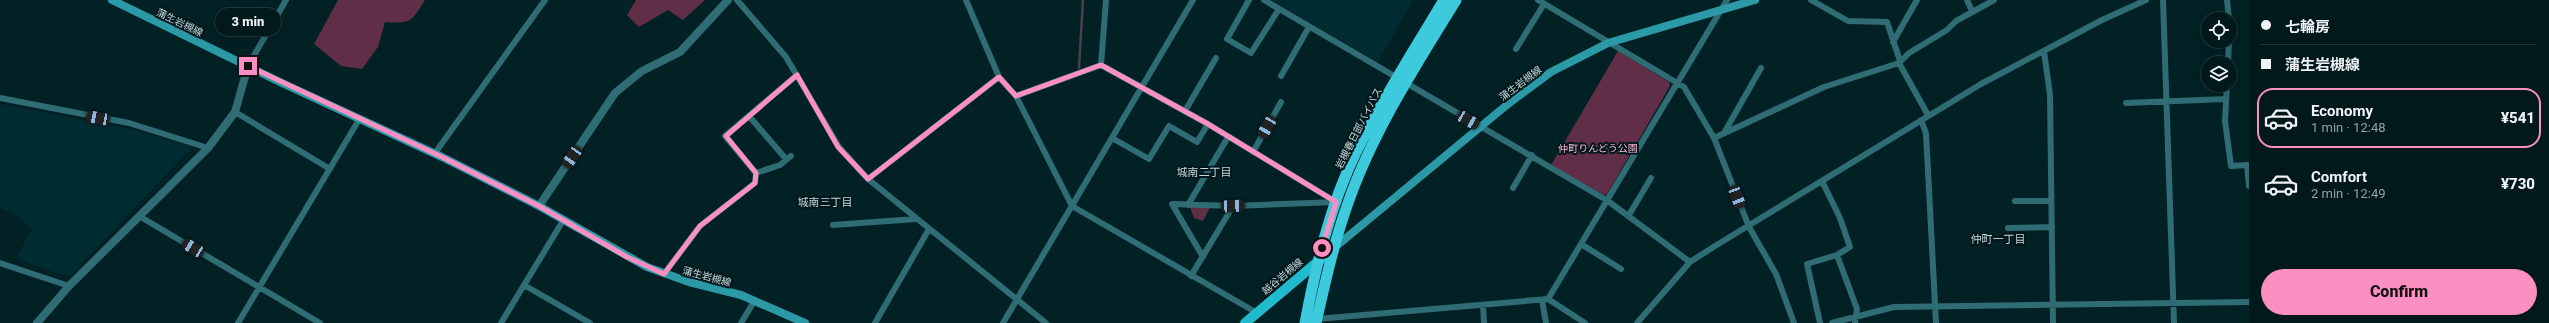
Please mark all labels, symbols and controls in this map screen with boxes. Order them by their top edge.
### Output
street label: 蒲生岩槻線 [155,7,205,38]
callout: 3 min [215,8,281,36]
map controls [2201,12,2237,92]
button: locate [2201,12,2237,48]
text: 3 min [232,14,264,29]
text: 七輪房 [2285,18,2330,36]
button: layers [2201,56,2237,92]
text: 蒲生岩槻線 [2285,56,2360,74]
route end [239,57,257,75]
street label: 蒲生岩槻線 [1497,64,1544,103]
street label: 岩槻春日部バイパス [1333,86,1384,171]
icon: car [2263,100,2299,136]
text: Economy [2311,102,2373,120]
car [1455,109,1481,131]
text: ¥541 [2501,109,2535,127]
car [85,110,111,126]
car [1256,114,1278,140]
text: 1 min · 12:48 [2311,120,2386,135]
park label: 仲町りんどう公園 [1558,143,1638,154]
car [560,144,584,170]
district label: 城南二丁目 [1177,166,1232,179]
icon: car [2263,166,2299,202]
text: Comfort [2311,168,2367,186]
text: ¥730 [2501,175,2535,193]
car [1727,184,1747,210]
text: 2 min · 12:49 [2311,186,2386,201]
district label: 城南三丁目 [798,196,853,209]
car [1221,200,1245,212]
district label: 仲町一丁目 [1971,233,2026,246]
car [180,237,206,259]
route start [1313,239,1331,257]
street label: 越谷岩槻線 [1260,256,1305,297]
street label: 蒲生岩槻線 [681,265,732,288]
button: Confirm [2261,269,2537,315]

